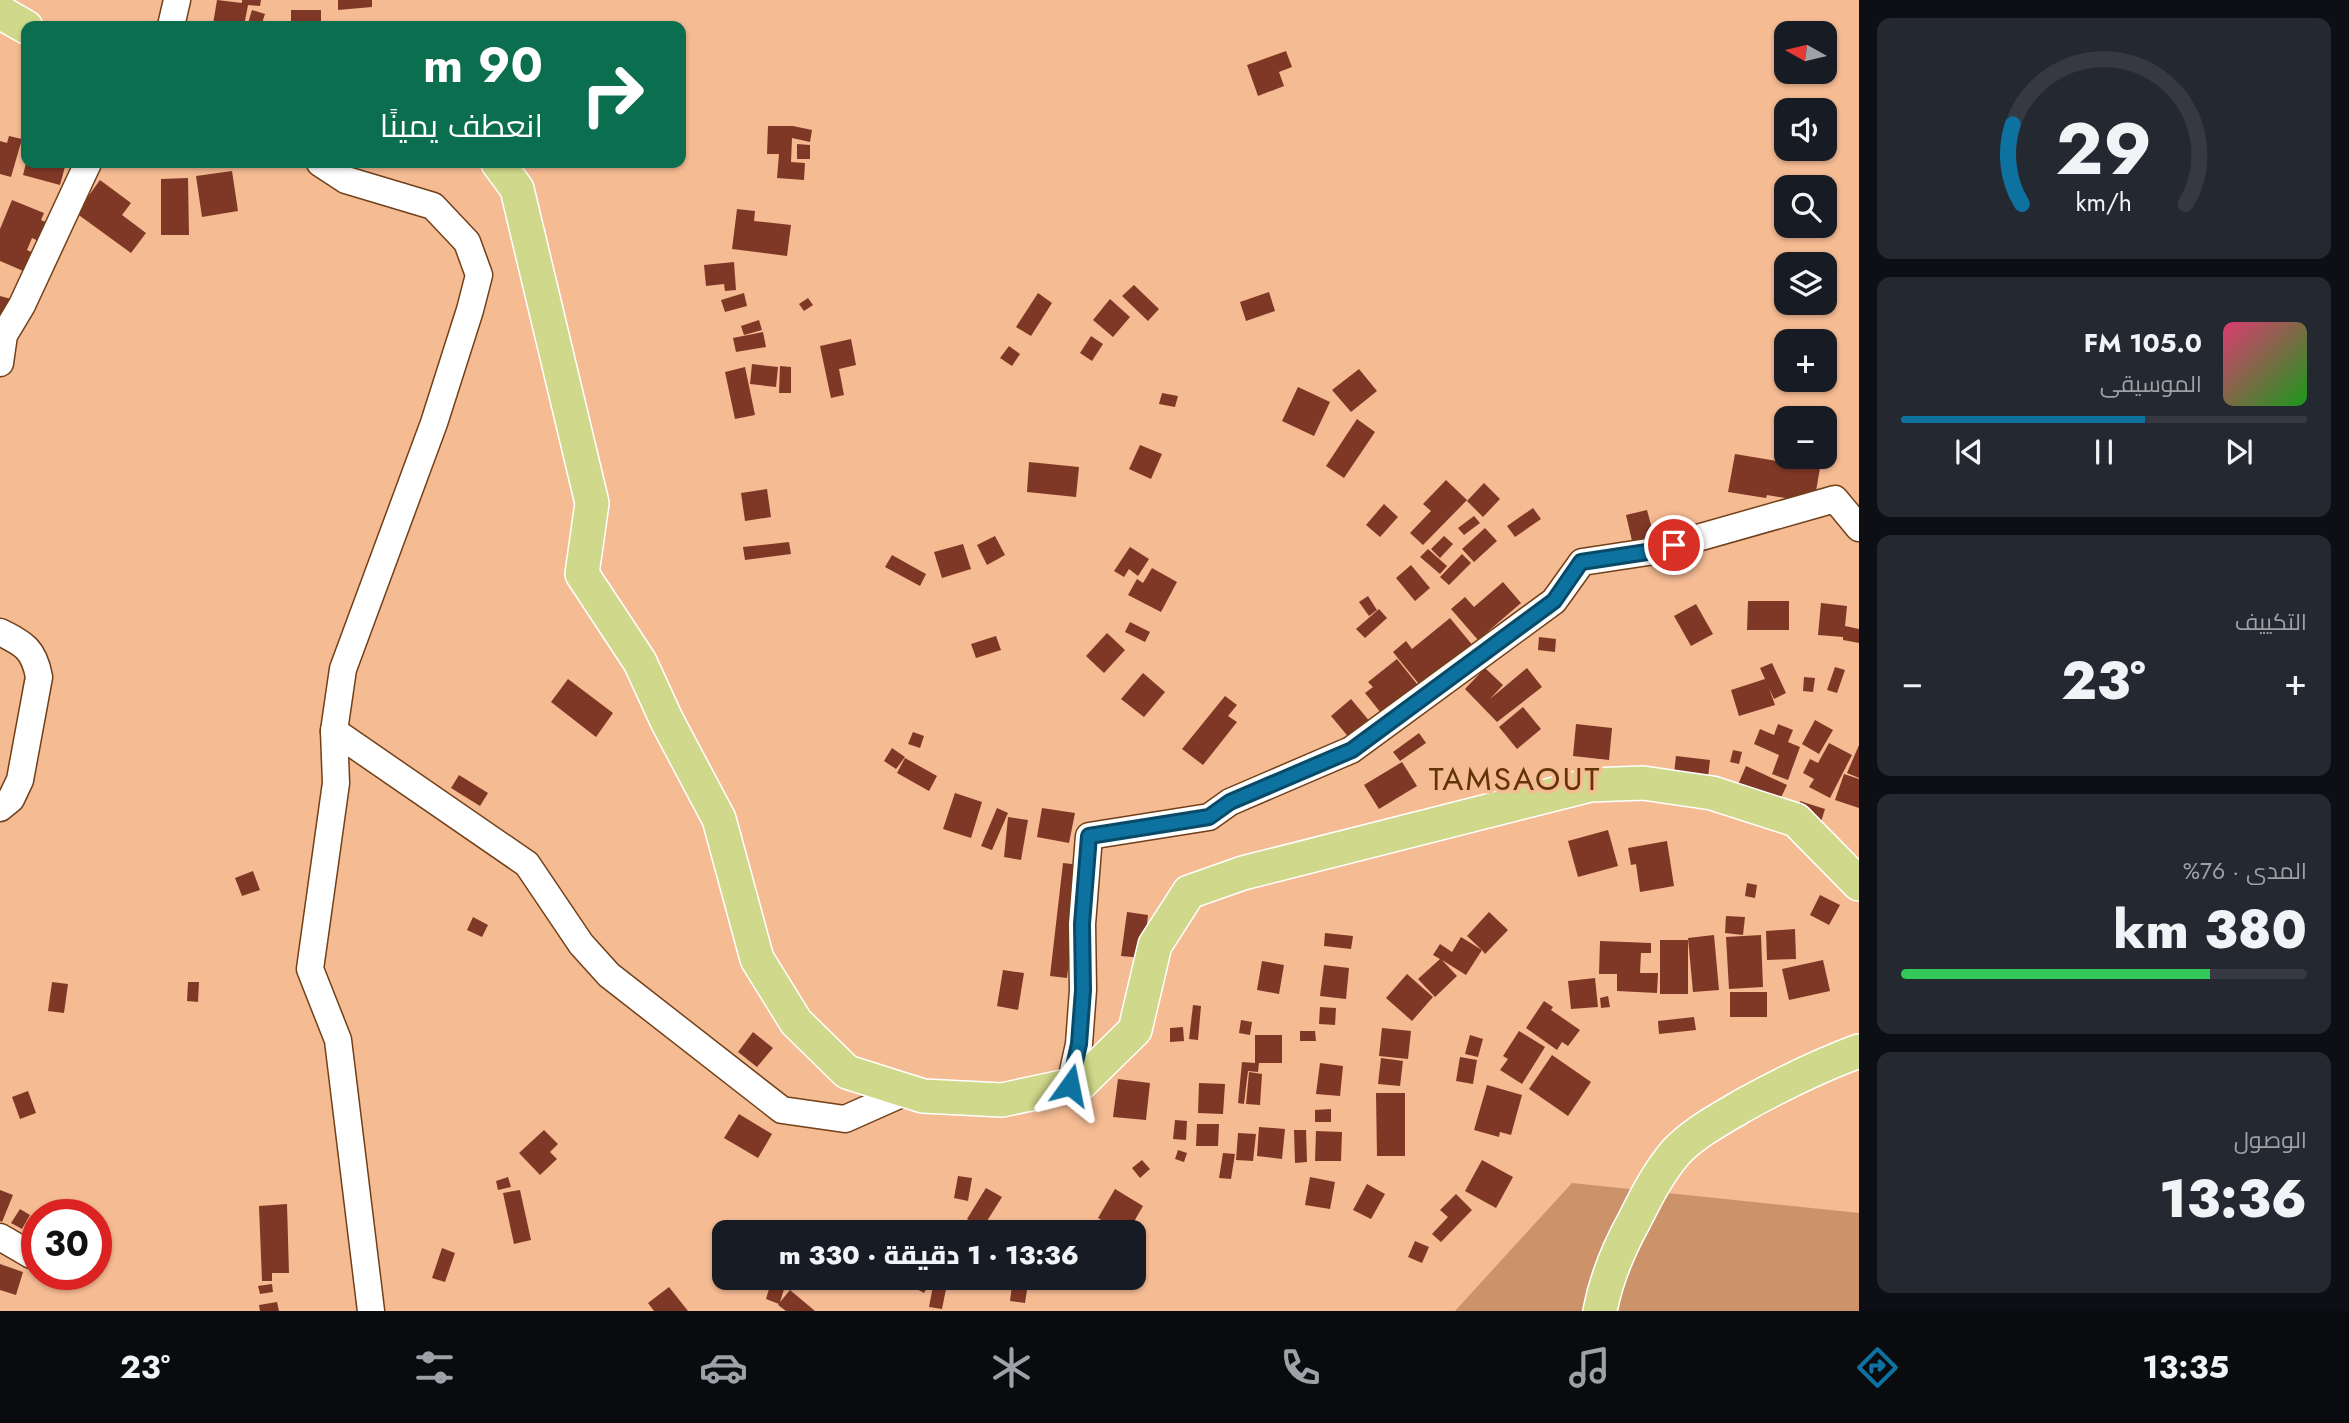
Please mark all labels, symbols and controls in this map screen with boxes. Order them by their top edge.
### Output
north arrow [1774,21,1838,84]
map controls [1774,21,1837,469]
text: 90 m [423,30,543,100]
icon: right [567,49,658,140]
text: 29 [2056,97,2152,202]
button: sound [1774,98,1837,161]
text: انعطف يمينًا [380,103,543,149]
button: search [1774,175,1837,238]
text: km/h [2076,184,2132,220]
button: layers [1774,252,1837,315]
text: 105.0 FM [2084,324,2202,362]
button: + [1774,329,1837,392]
text: الموسيقى [2100,367,2202,401]
button: − [1774,406,1837,469]
icon: previous [1950,433,1988,471]
icon: pause [2085,433,2123,471]
icon: next [2220,433,2258,471]
pin [1644,515,1704,575]
icon: arrive [1655,526,1693,564]
text: التكييف [2235,605,2307,639]
text: 23° [2061,643,2146,719]
text: − [1901,654,1923,709]
text: + [2284,654,2307,709]
district label: TAMSAOUT [1429,756,1601,802]
text: المدى · 76% [2183,854,2307,888]
text: 380 km [2113,892,2307,968]
position arrow [1033,1048,1107,1122]
text: الوصول [2234,1123,2307,1157]
text: 13:36 [2159,1161,2307,1237]
speed limit sign: 30 [21,1199,112,1290]
text: 13:36 · 1 دقيقة · 330 m [779,1236,1079,1274]
icon: filters [410,1343,459,1392]
icon: car [699,1343,748,1392]
icon: climate [987,1343,1036,1392]
icon: phone [1276,1343,1325,1392]
icon: music [1565,1343,1614,1392]
icon: directions [1853,1343,1902,1392]
text: 23° [120,1344,170,1390]
text: 13:35 [2142,1344,2229,1390]

